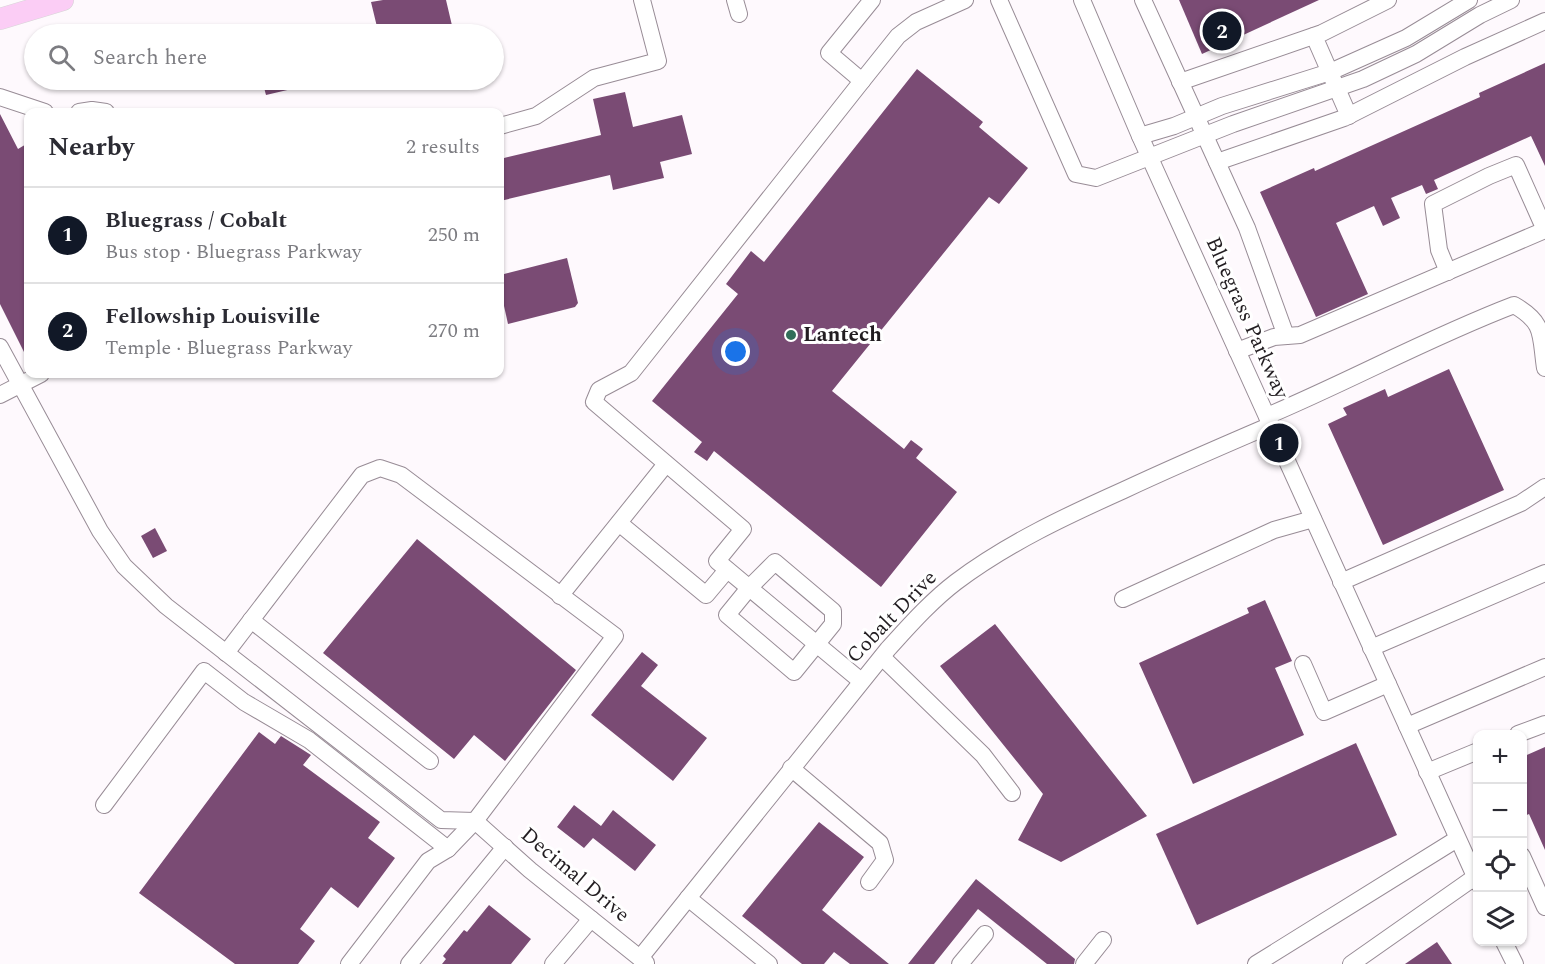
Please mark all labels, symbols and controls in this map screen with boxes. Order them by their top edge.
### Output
pin: 2 [1202,9,1242,54]
search box [24,24,504,90]
icon: search [45,41,78,74]
text: Search here [93,41,207,74]
text: Nearby [48,127,134,167]
text: 2 results [406,132,480,162]
text: Bluegrass / Cobalt [105,204,287,237]
text: 1 [62,220,73,250]
text: 250 m [428,220,480,250]
street label: Bluegrass Parkway [1197,232,1297,405]
text: Bus stop · Bluegrass Parkway [105,237,362,267]
text: Fellowship Louisville [105,300,320,333]
text: 2 [62,316,73,346]
text: 270 m [428,316,480,346]
place label: Lantech [803,319,882,351]
marker: Lantech [784,328,798,342]
text: Temple · Bluegrass Parkway [105,333,352,363]
your location [721,337,750,366]
pin: 1 [1260,420,1298,466]
street label: Cobalt Drive [839,563,945,671]
map controls [1473,730,1527,946]
button: + [1473,730,1527,784]
button: − [1473,784,1527,838]
street label: Decimal Drive [513,820,637,930]
button: locate [1473,838,1527,892]
button: layers [1473,892,1527,946]

